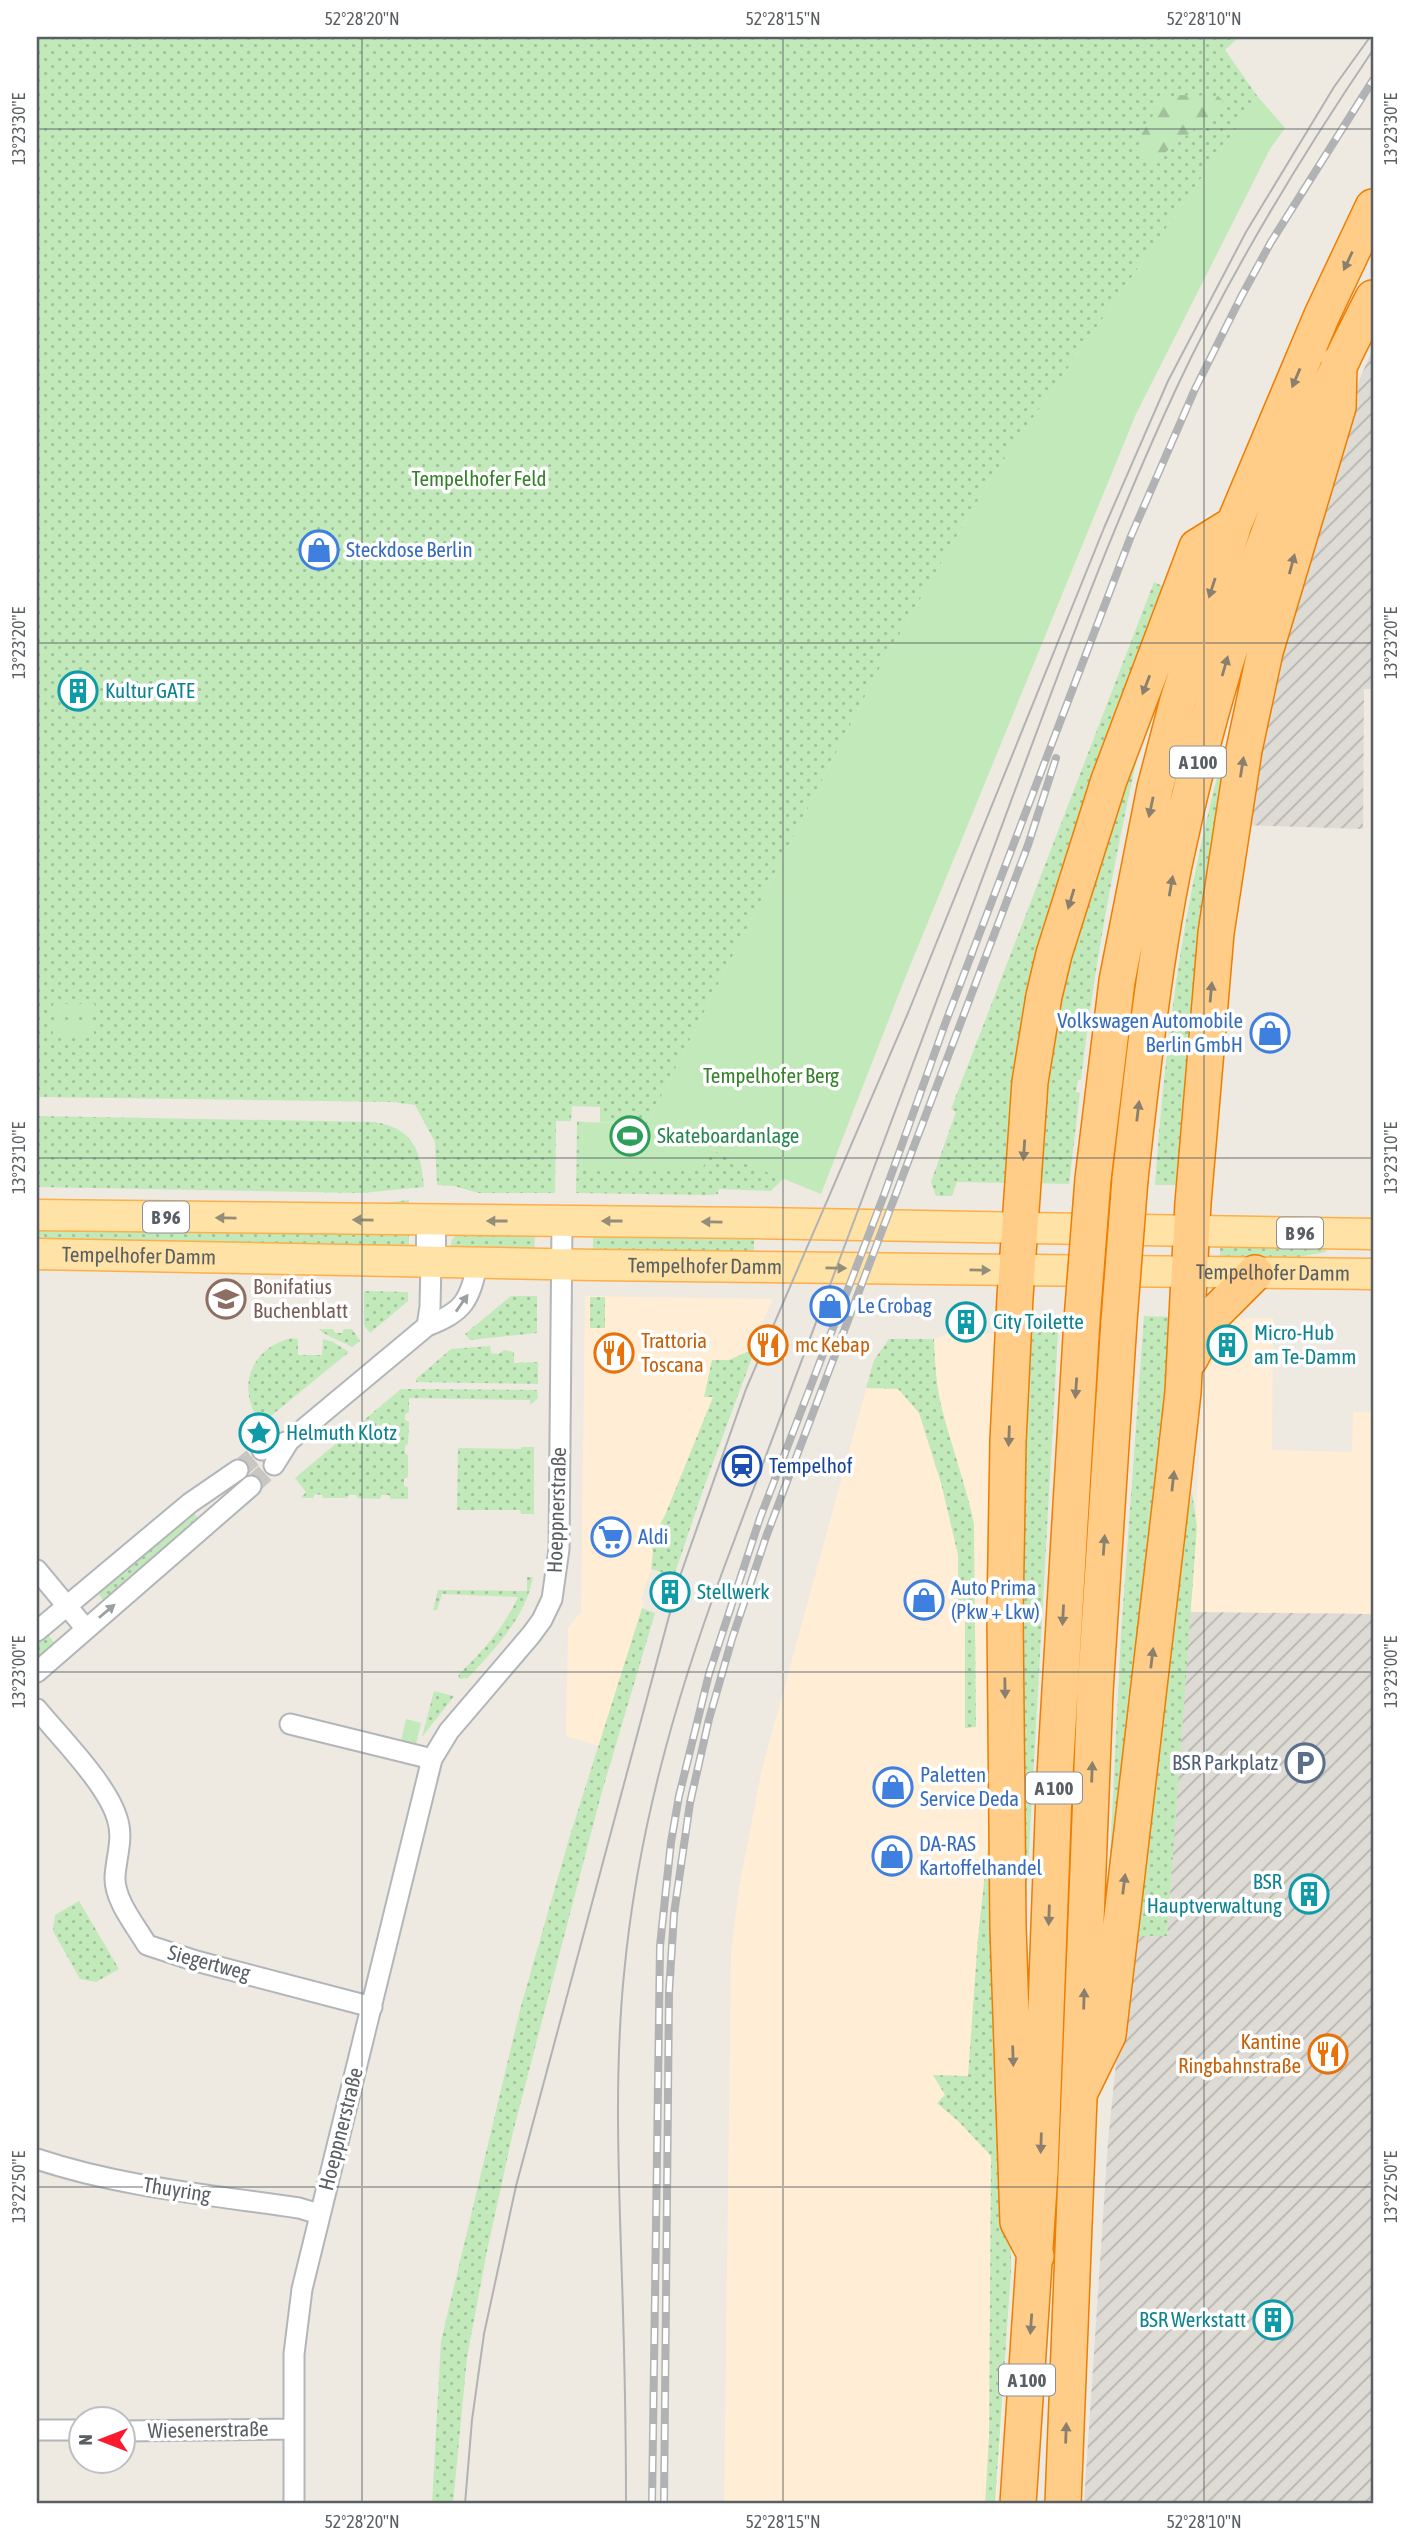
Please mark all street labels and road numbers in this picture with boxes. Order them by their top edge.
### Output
road number: A 100 [1170,747,1226,778]
road number: B 96 [143,1202,189,1232]
road number: B 96 [1277,1218,1323,1248]
street label: Tempelhofer Damm [62,1241,216,1269]
street label: Tempelhofer Damm [628,1252,782,1278]
street label: Tempelhofer Damm [1196,1259,1350,1285]
street label: Hoeppnerstraße [542,1447,570,1573]
road number: A 100 [1026,1772,1082,1803]
street label: Siegertweg [165,1940,253,1985]
street label: Hoeppnerstraße [313,2065,367,2193]
street label: Thuyring [142,2172,213,2206]
road number: A 100 [999,2364,1055,2396]
street label: Wiesenerstraße [147,2416,269,2442]

